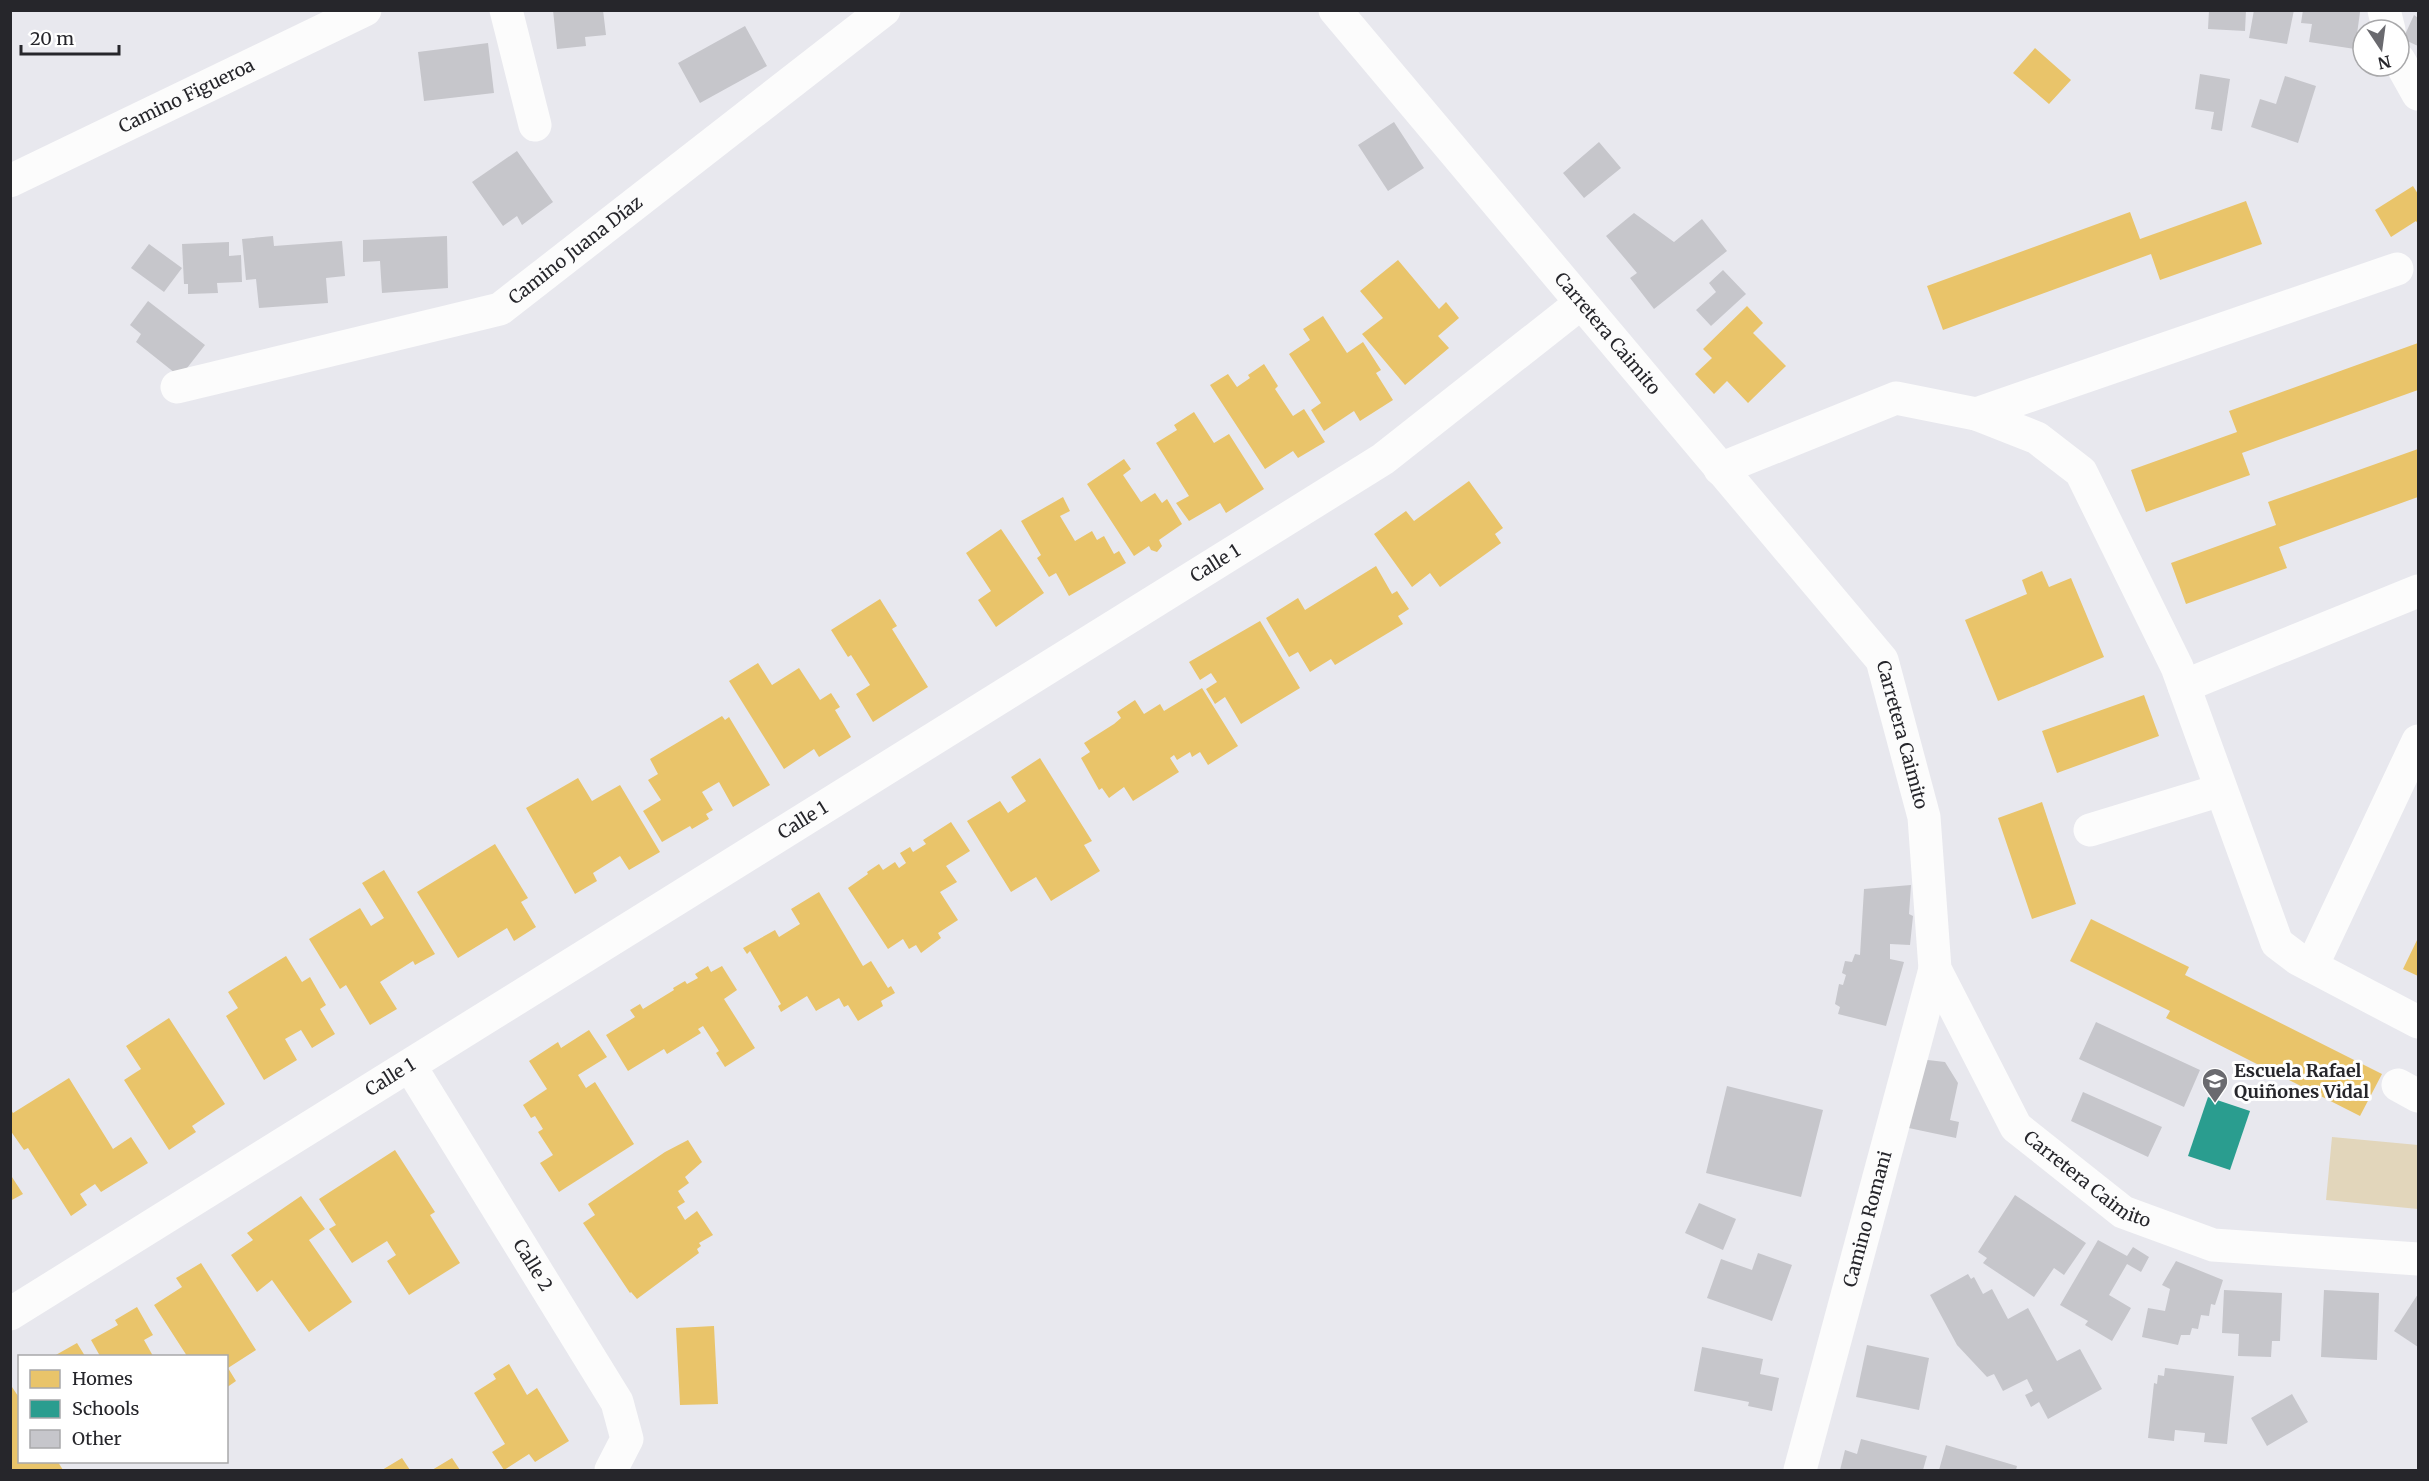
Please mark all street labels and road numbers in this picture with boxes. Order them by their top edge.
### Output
street label: Camino Figueroa [115,53,258,138]
street label: Camino Juana Díaz [504,190,647,309]
street label: Carretera Caimito [1550,267,1666,399]
street label: Calle 1 [1186,539,1244,587]
street label: Carretera Caimito [1872,658,1933,811]
street label: Calle 1 [773,796,832,844]
street label: Calle 1 [361,1053,419,1101]
street label: Carretera Caimito [2019,1125,2154,1232]
street label: Camino Romani [1838,1148,1897,1289]
street label: Calle 2 [508,1235,558,1295]

